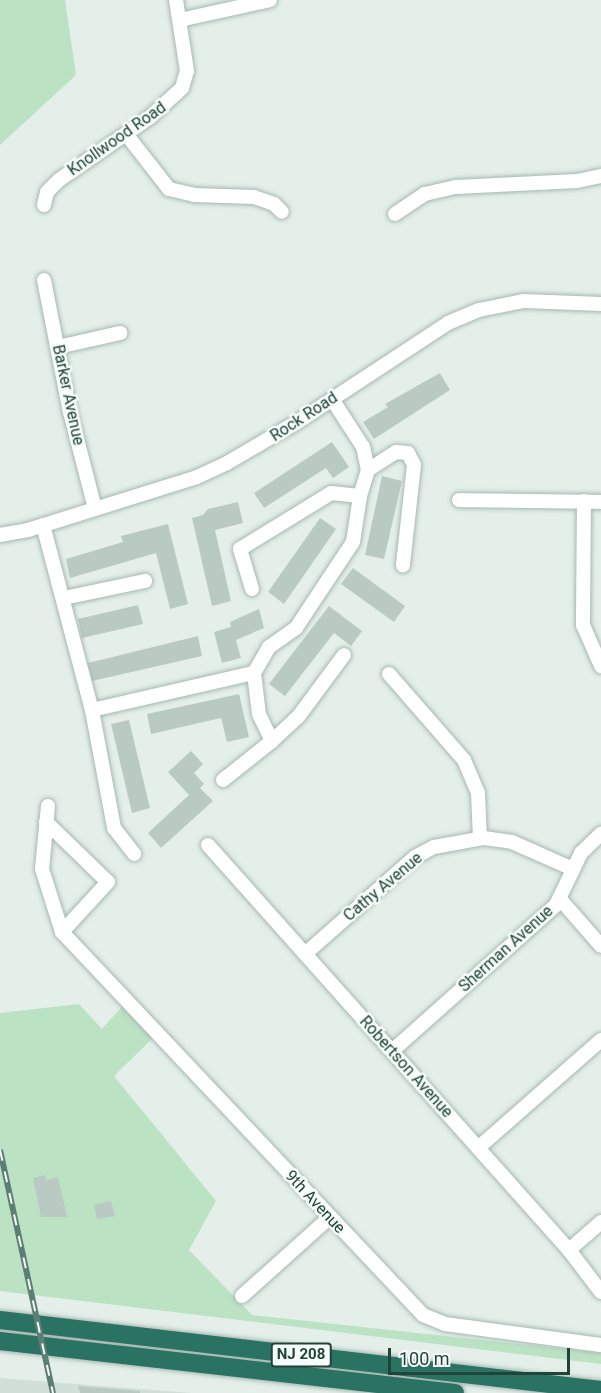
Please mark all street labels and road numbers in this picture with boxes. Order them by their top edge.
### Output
street label: Knollwood Road [64,98,170,180]
street label: Barker Avenue [48,343,88,447]
street label: Rock Road [267,388,341,446]
street label: Cathy Avenue [340,848,426,926]
street label: Sherman Avenue [455,902,557,996]
street label: Robertson Avenue [355,1012,457,1122]
street label: 9th Avenue [281,1166,349,1238]
road number: NJ 208 [270,1343,332,1367]

